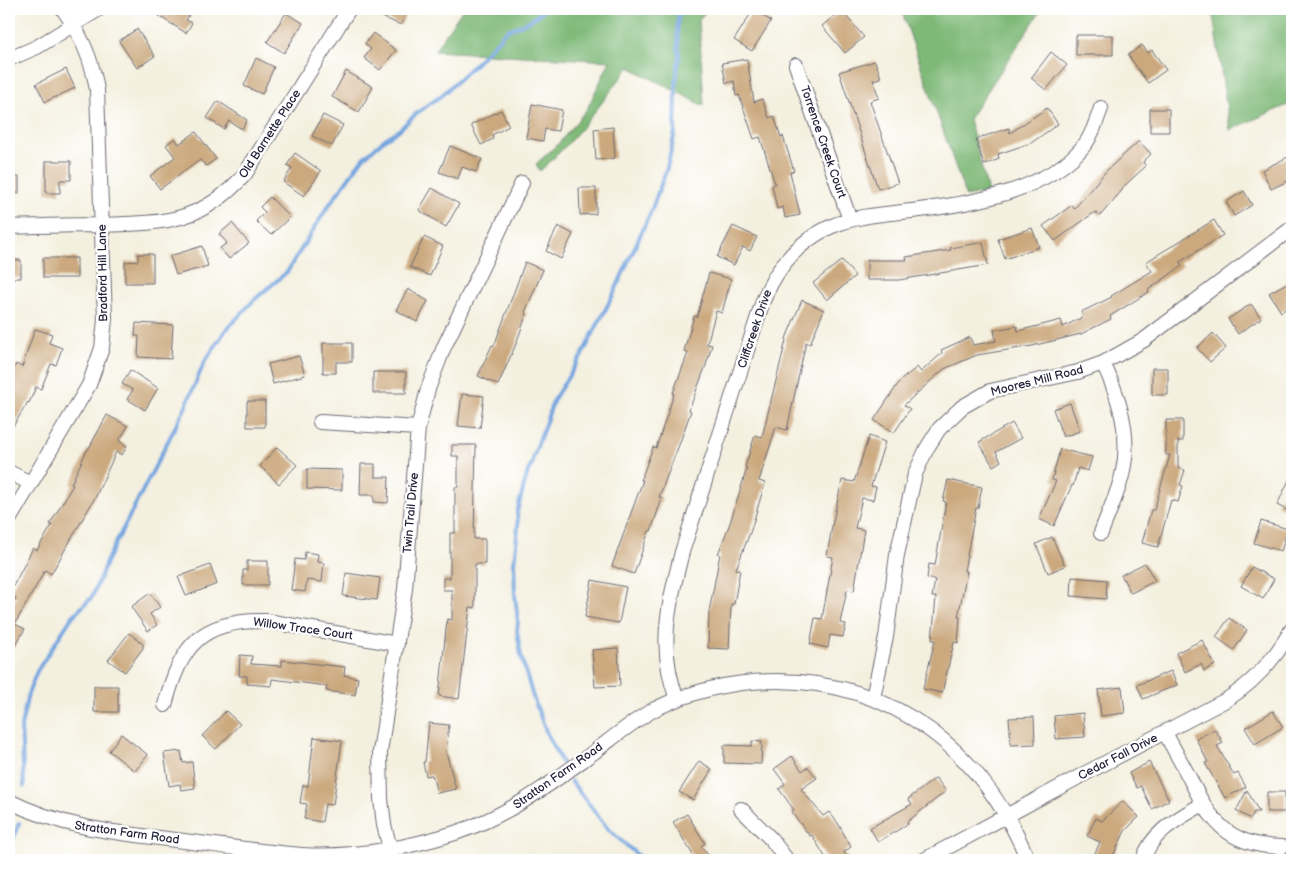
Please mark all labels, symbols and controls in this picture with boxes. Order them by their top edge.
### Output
street label: Torrence Creek Court [797,84,849,200]
street label: Old Barnette Place [236,87,304,181]
street label: Bradford Hill Lane [95,224,111,322]
street label: Cliffcreek Drive [735,288,775,370]
street label: Moores Mill Road [989,362,1085,400]
street label: Twin Trail Drive [400,472,422,554]
street label: Willow Trace Court [252,615,354,643]
street label: Cedar Fall Drive [1076,731,1160,783]
street label: Stratton Farm Road [510,739,606,812]
street label: Stratton Farm Road [74,818,181,848]

